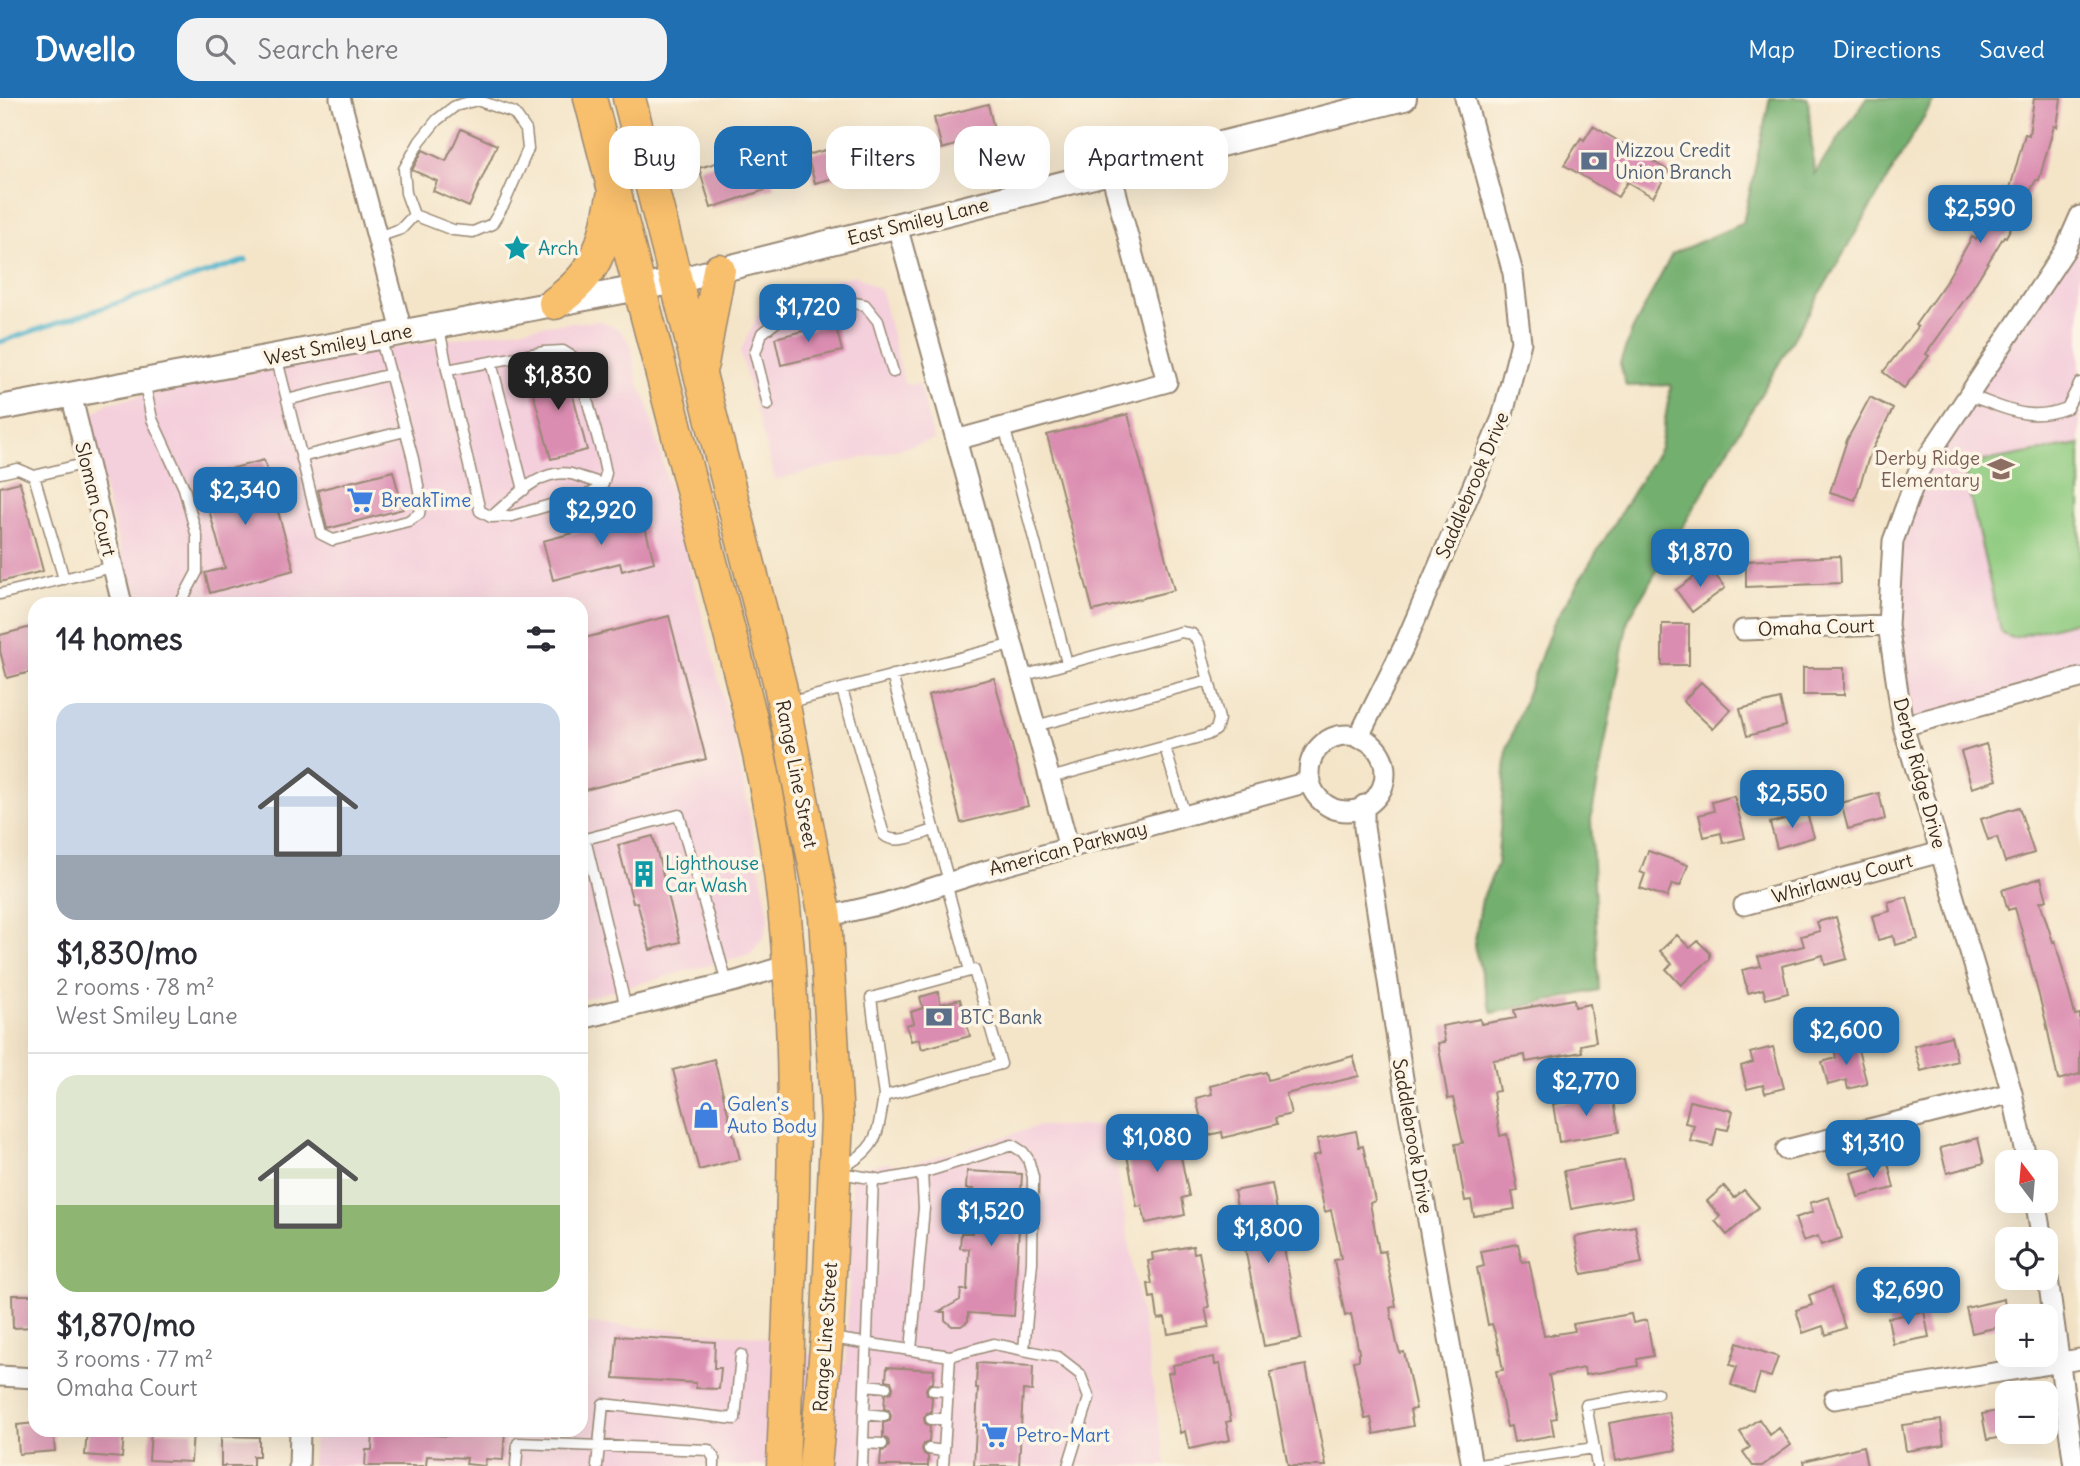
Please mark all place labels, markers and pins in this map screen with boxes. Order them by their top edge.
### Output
place label: Mizzou Credit Union Branch [1615,138,1732,184]
bank icon: Mizzou Credit Union Branch [1579,146,1609,176]
pin: $2,590 [1923,186,2037,245]
place icon: Arch [502,233,532,263]
place label: Arch [538,236,578,260]
pin: $1,720 [751,285,865,344]
pin: $1,830 [501,352,615,412]
place label: Derby Ridge Elementary [1874,446,1980,492]
school or university icon: Derby Ridge Elementary [1986,454,2016,484]
pin: $2,340 [188,468,302,527]
supermarket icon: BreakTime [345,485,375,515]
place label: BreakTime [381,488,471,512]
pin: $2,920 [544,488,658,547]
pin: $1,870 [1643,530,1757,589]
pin: $2,550 [1735,770,1849,830]
place label: Lighthouse Car Wash [665,851,759,897]
building icon: Lighthouse Car Wash [629,859,659,889]
bank icon: BTC Bank [924,1002,954,1032]
place label: BTC Bank [960,1005,1043,1029]
pin: $2,600 [1789,1007,1903,1067]
pin: $2,770 [1529,1058,1643,1118]
place label: Galen's Auto Body [727,1092,817,1138]
shop icon: Galen's Auto Body [691,1100,721,1130]
pin: $1,080 [1100,1114,1214,1174]
pin: $1,310 [1816,1121,1930,1180]
pin: $1,520 [934,1188,1048,1248]
pin: $1,800 [1211,1206,1325,1265]
pin: $2,690 [1851,1268,1965,1327]
supermarket icon: Petro-Mart [980,1420,1010,1450]
place label: Petro-Mart [1016,1423,1110,1447]

